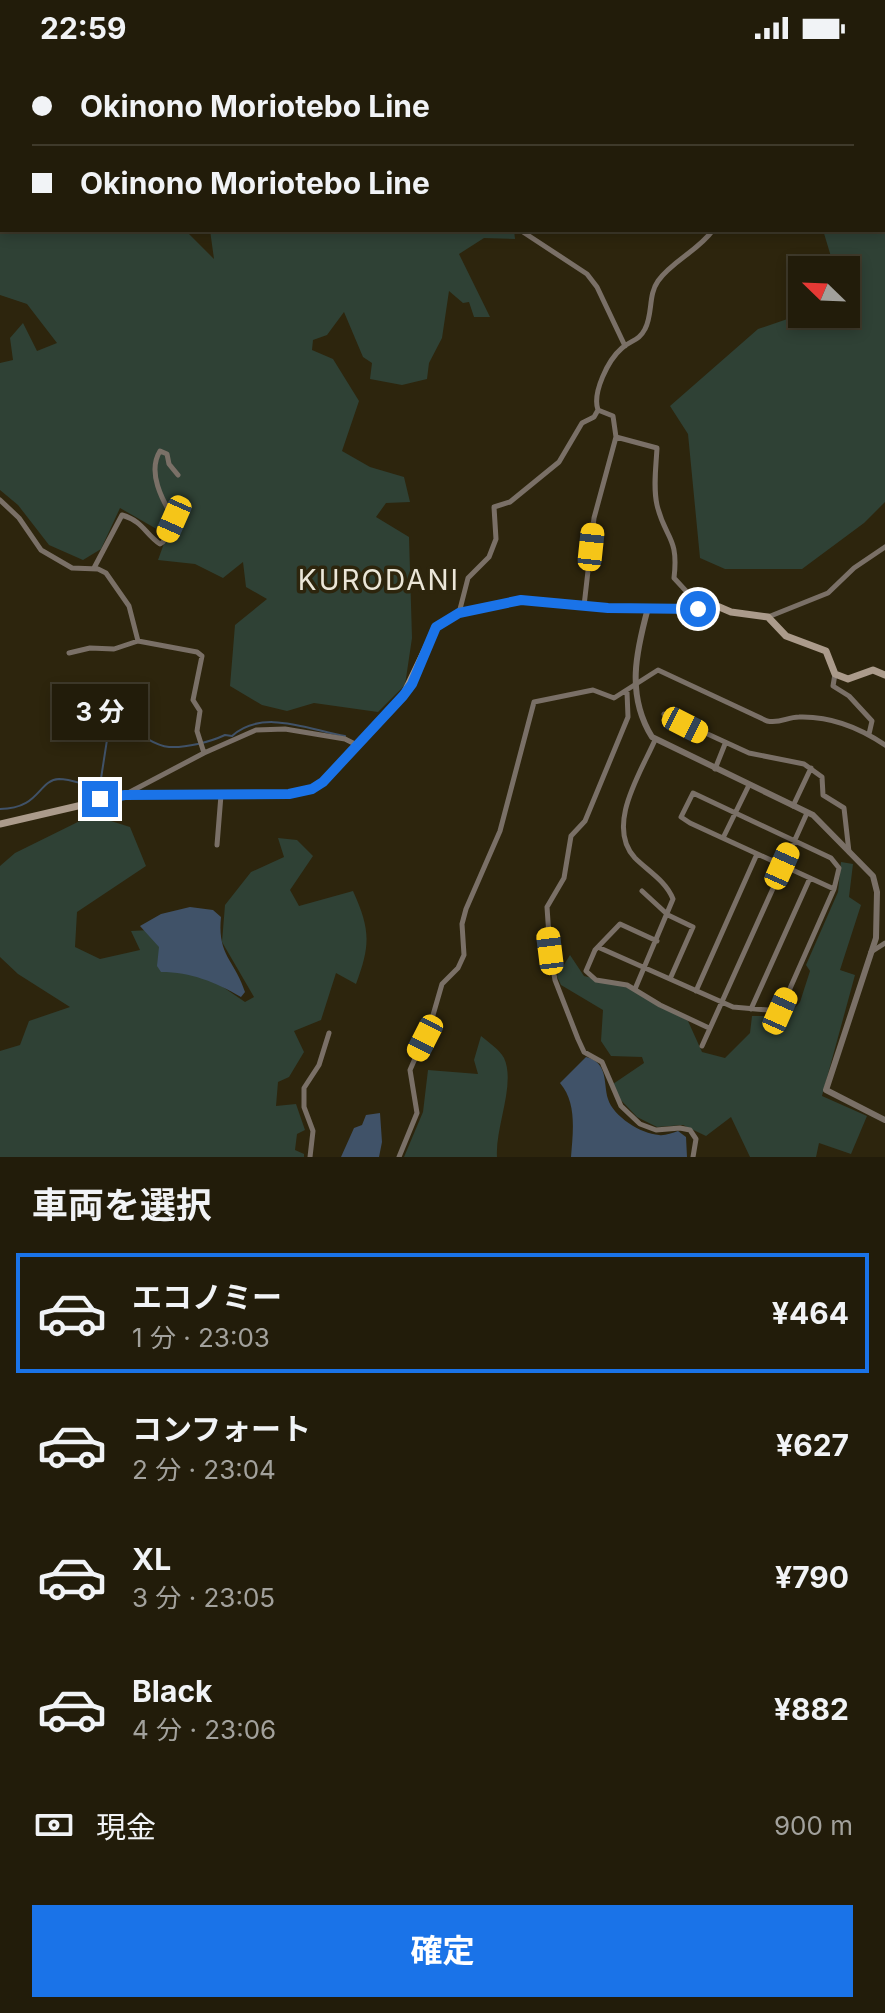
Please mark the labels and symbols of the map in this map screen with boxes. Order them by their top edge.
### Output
north arrow [788,256,860,328]
car [153,492,195,546]
car [577,522,605,572]
district label: KURODANI [298,563,460,597]
route start [680,591,716,627]
callout: 3 分 [52,683,148,739]
car [658,703,712,747]
route end [82,781,118,817]
car [761,839,803,893]
car [535,926,565,976]
car [759,984,801,1038]
car [403,1011,447,1065]

